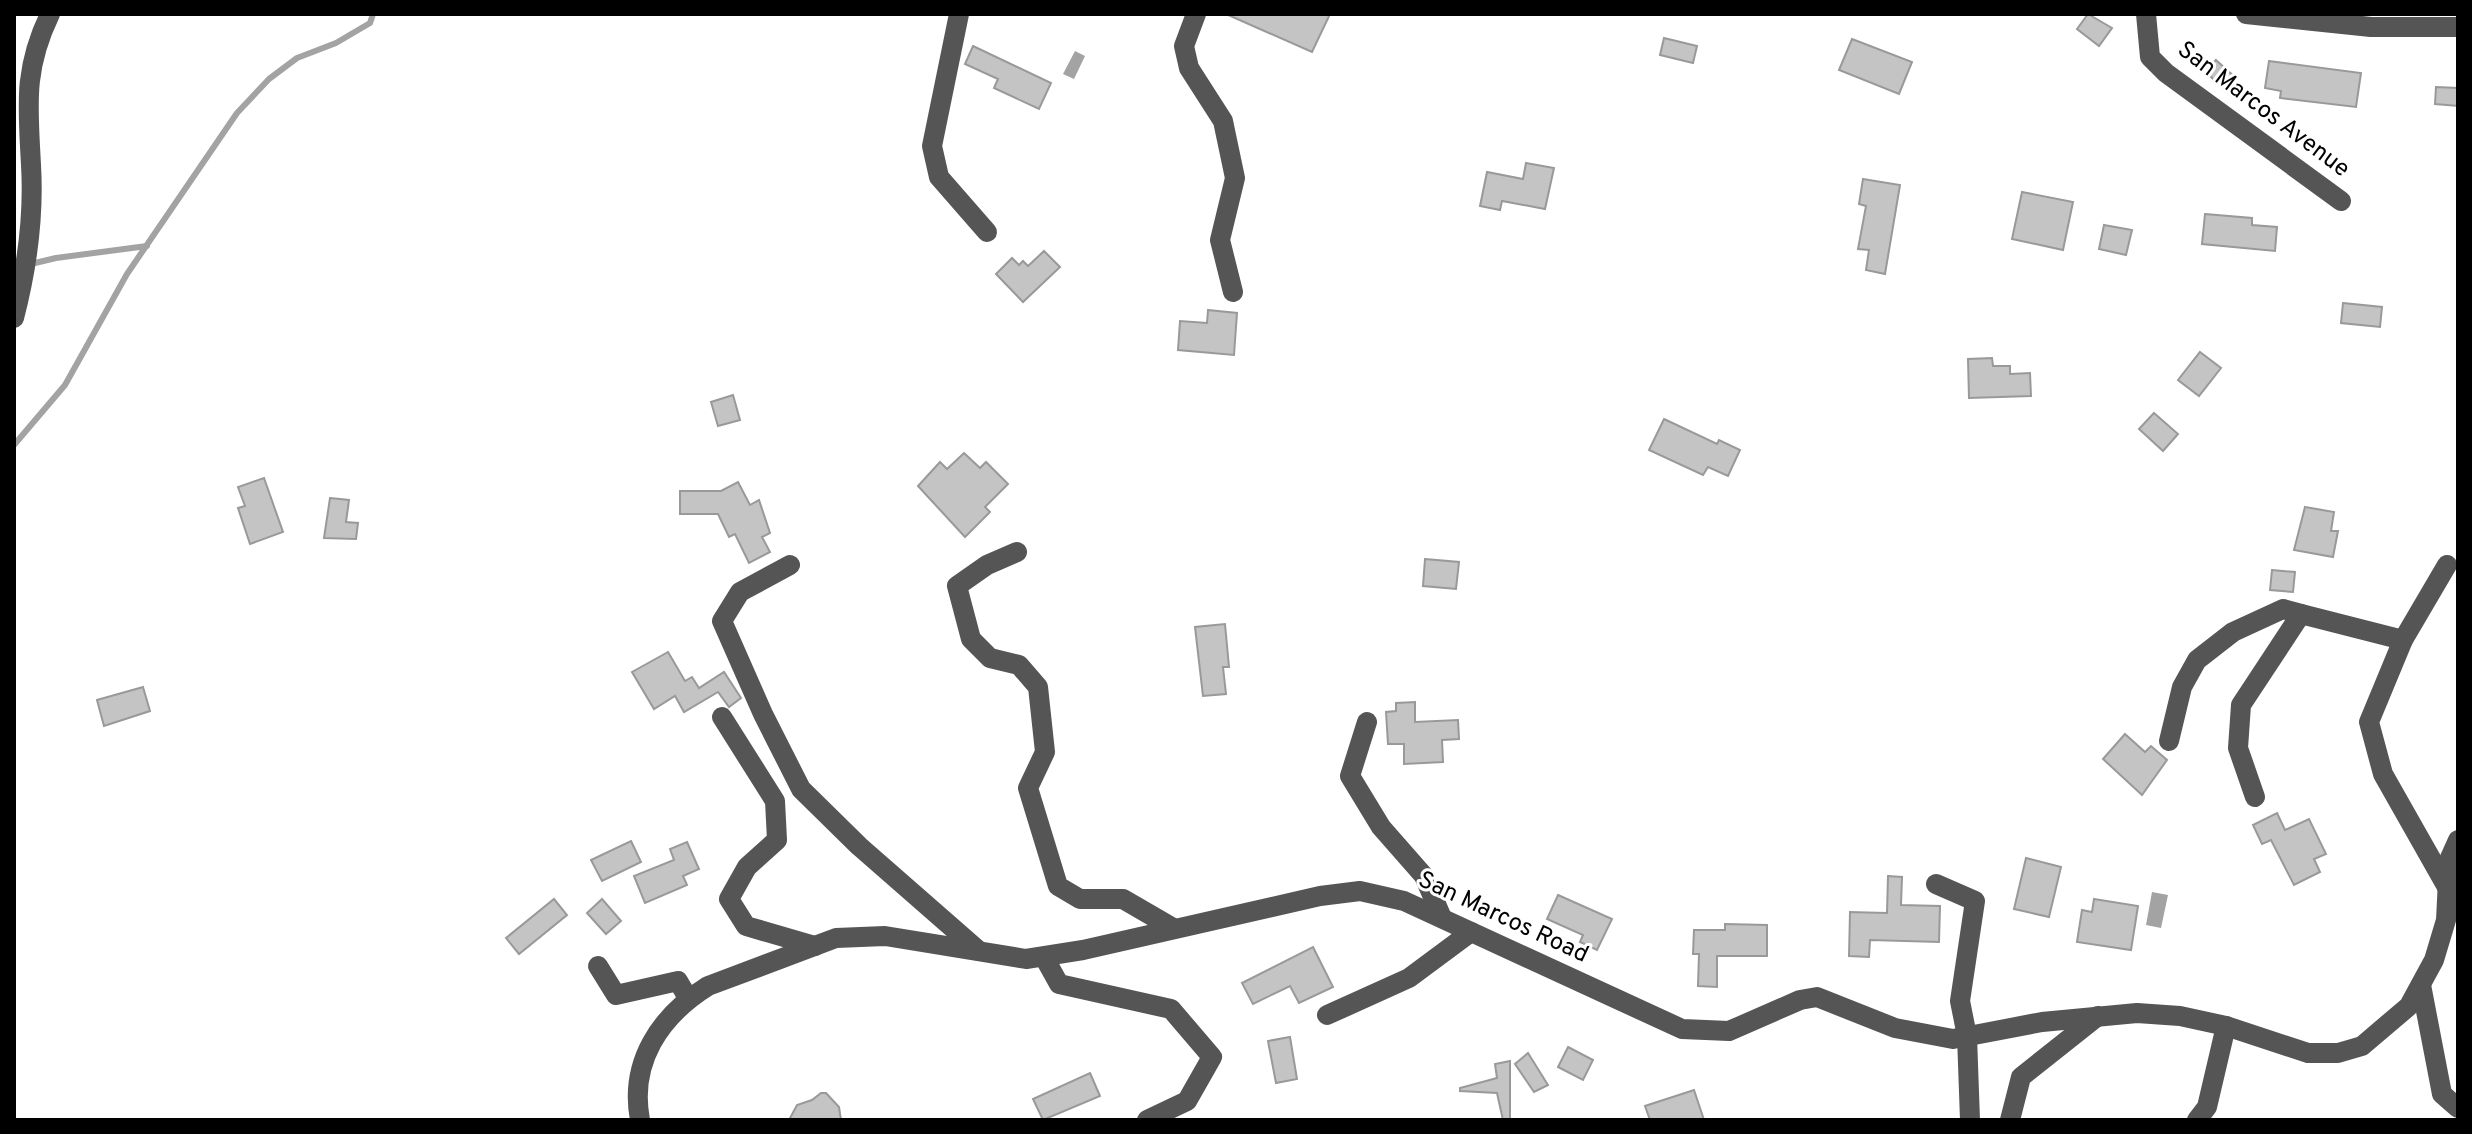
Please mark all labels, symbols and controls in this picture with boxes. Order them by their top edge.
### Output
street label: San Marcos Avenue [2171,35,2355,185]
street label: San Marcos Road [1413,865,1593,971]

